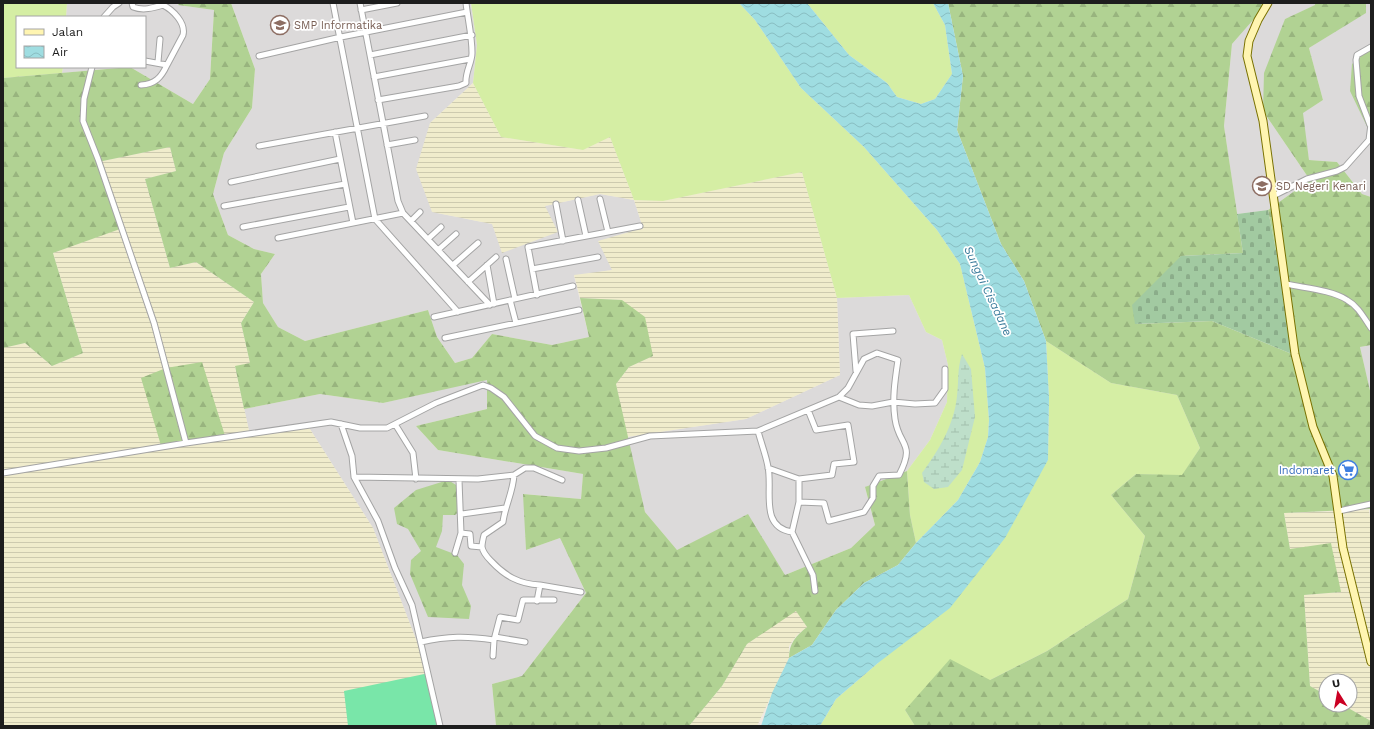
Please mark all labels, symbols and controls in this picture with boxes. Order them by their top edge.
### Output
school or university icon: SMP Informatika [269,14,291,36]
legend [16,16,146,68]
place label: SMP Informatika [294,19,382,32]
text: Jalan [52,25,83,39]
text: Air [52,45,68,59]
school or university icon: SD Negeri Kenari [1251,175,1273,197]
place label: SD Negeri Kenari [1276,180,1366,193]
water label: Sungai Cisadane [961,244,1015,338]
supermarket icon: Indomaret [1337,459,1359,481]
place label: Indomaret [1279,464,1334,477]
north arrow [1318,673,1358,713]
text: U [1331,677,1341,691]

